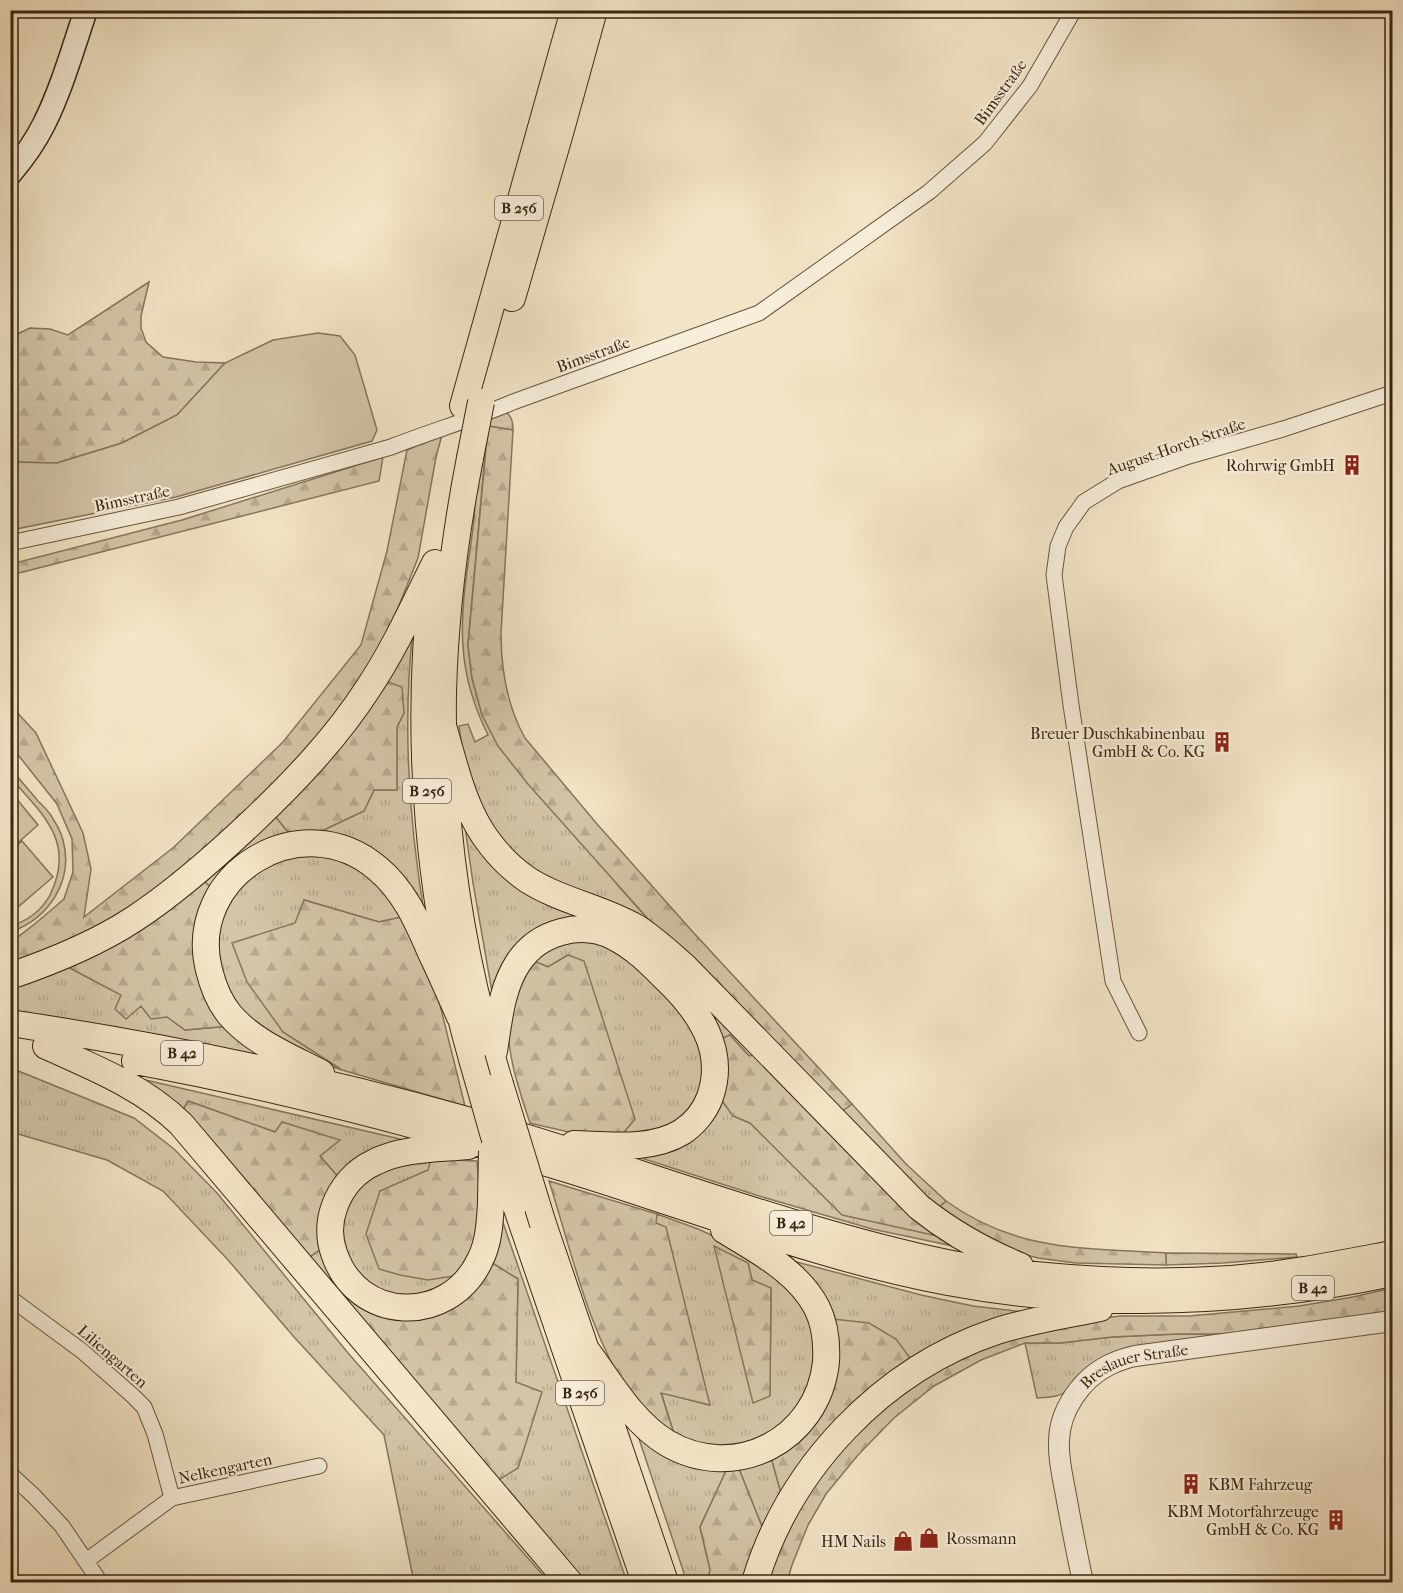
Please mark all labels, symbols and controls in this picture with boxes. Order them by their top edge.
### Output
street label: Bimsstraße [970,56,1031,129]
road number: B 256 [495,196,543,220]
street label: Bimsstraße [554,332,633,377]
street label: August-Horch-Straße [1104,414,1248,479]
building icon: Rohrwig GmbH [1340,453,1364,477]
place label: Rohrwig GmbH [1226,456,1335,475]
street label: Bimsstraße [93,481,172,516]
place label: Breuer Duschkabinenbau GmbH & Co. KG [1030,724,1205,761]
building icon: Breuer Duschkabinenbau GmbH & Co. KG [1210,730,1234,754]
road number: B 256 [403,779,451,803]
road number: B 42 [161,1041,203,1065]
road number: B 42 [770,1211,812,1235]
road number: B 42 [1292,1276,1334,1300]
street label: Liliengarten [74,1321,152,1392]
street label: Breslauer Straße [1076,1340,1189,1393]
road number: B 256 [556,1381,604,1405]
street label: Nelkengarten [177,1449,274,1488]
building icon: KBM Fahrzeug [1179,1472,1203,1496]
place label: KBM Fahrzeug [1208,1475,1313,1494]
place label: KBM Motorfahrzeuge GmbH & Co. KG [1167,1502,1319,1539]
building icon: KBM Motorfahrzeuge GmbH & Co. KG [1324,1508,1348,1532]
shop icon: Rossmann [917,1526,941,1550]
shop icon: HM Nails [891,1529,915,1553]
place label: Rossmann [946,1529,1017,1548]
place label: HM Nails [821,1532,886,1551]

